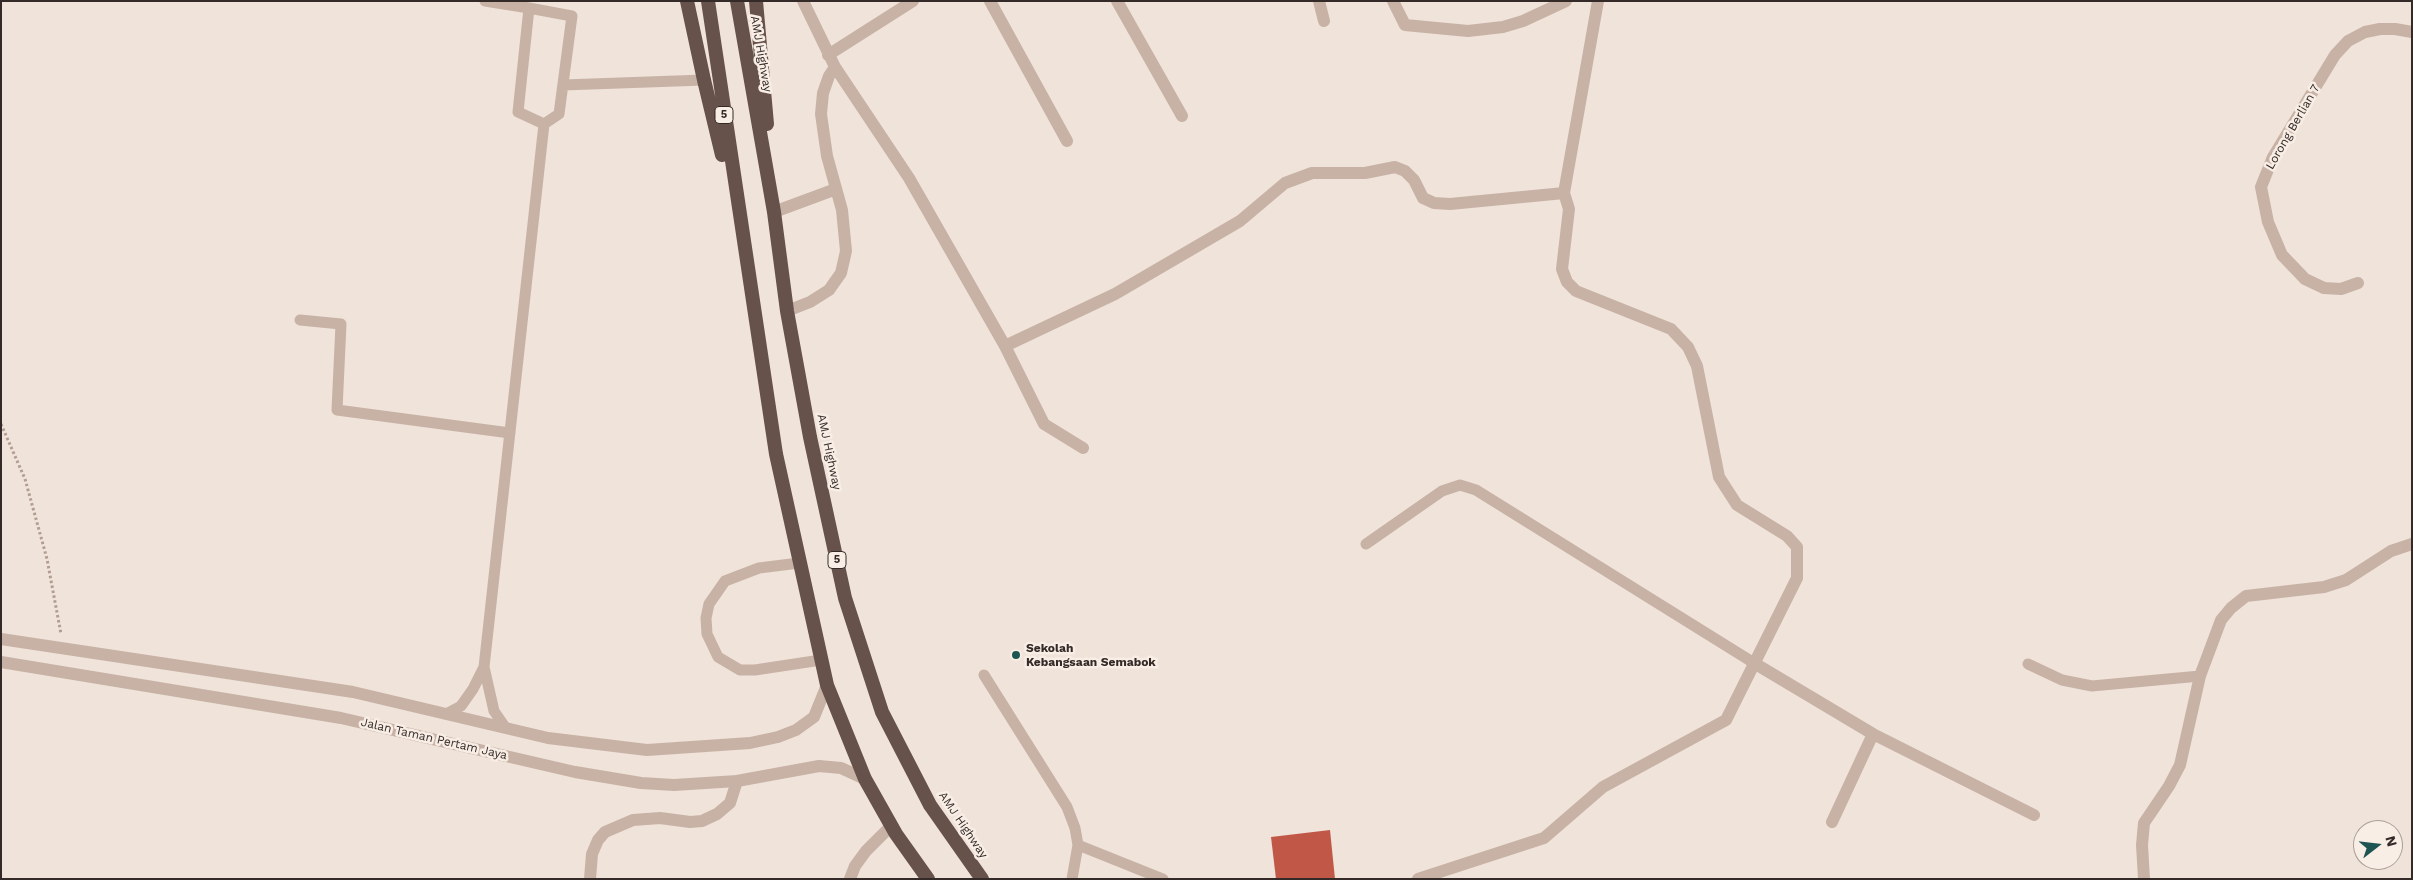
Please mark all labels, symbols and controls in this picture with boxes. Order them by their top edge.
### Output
street label: AMJ Highway [747,15,775,93]
street label: Lorong Berlian 7 [2263,82,2323,172]
road number: 5 [715,106,733,124]
street label: AMJ Highway [814,413,844,491]
road number: 5 [828,552,846,568]
place label: Sekolah Kebangsaan Semabok [1026,641,1156,669]
marker: Sekolah Kebangsaan Semabok [1010,649,1022,661]
street label: Jalan Taman Pertam Jaya [359,715,509,763]
street label: AMJ Highway [935,789,991,861]
north arrow [2353,820,2403,870]
text: N [2382,834,2401,848]

